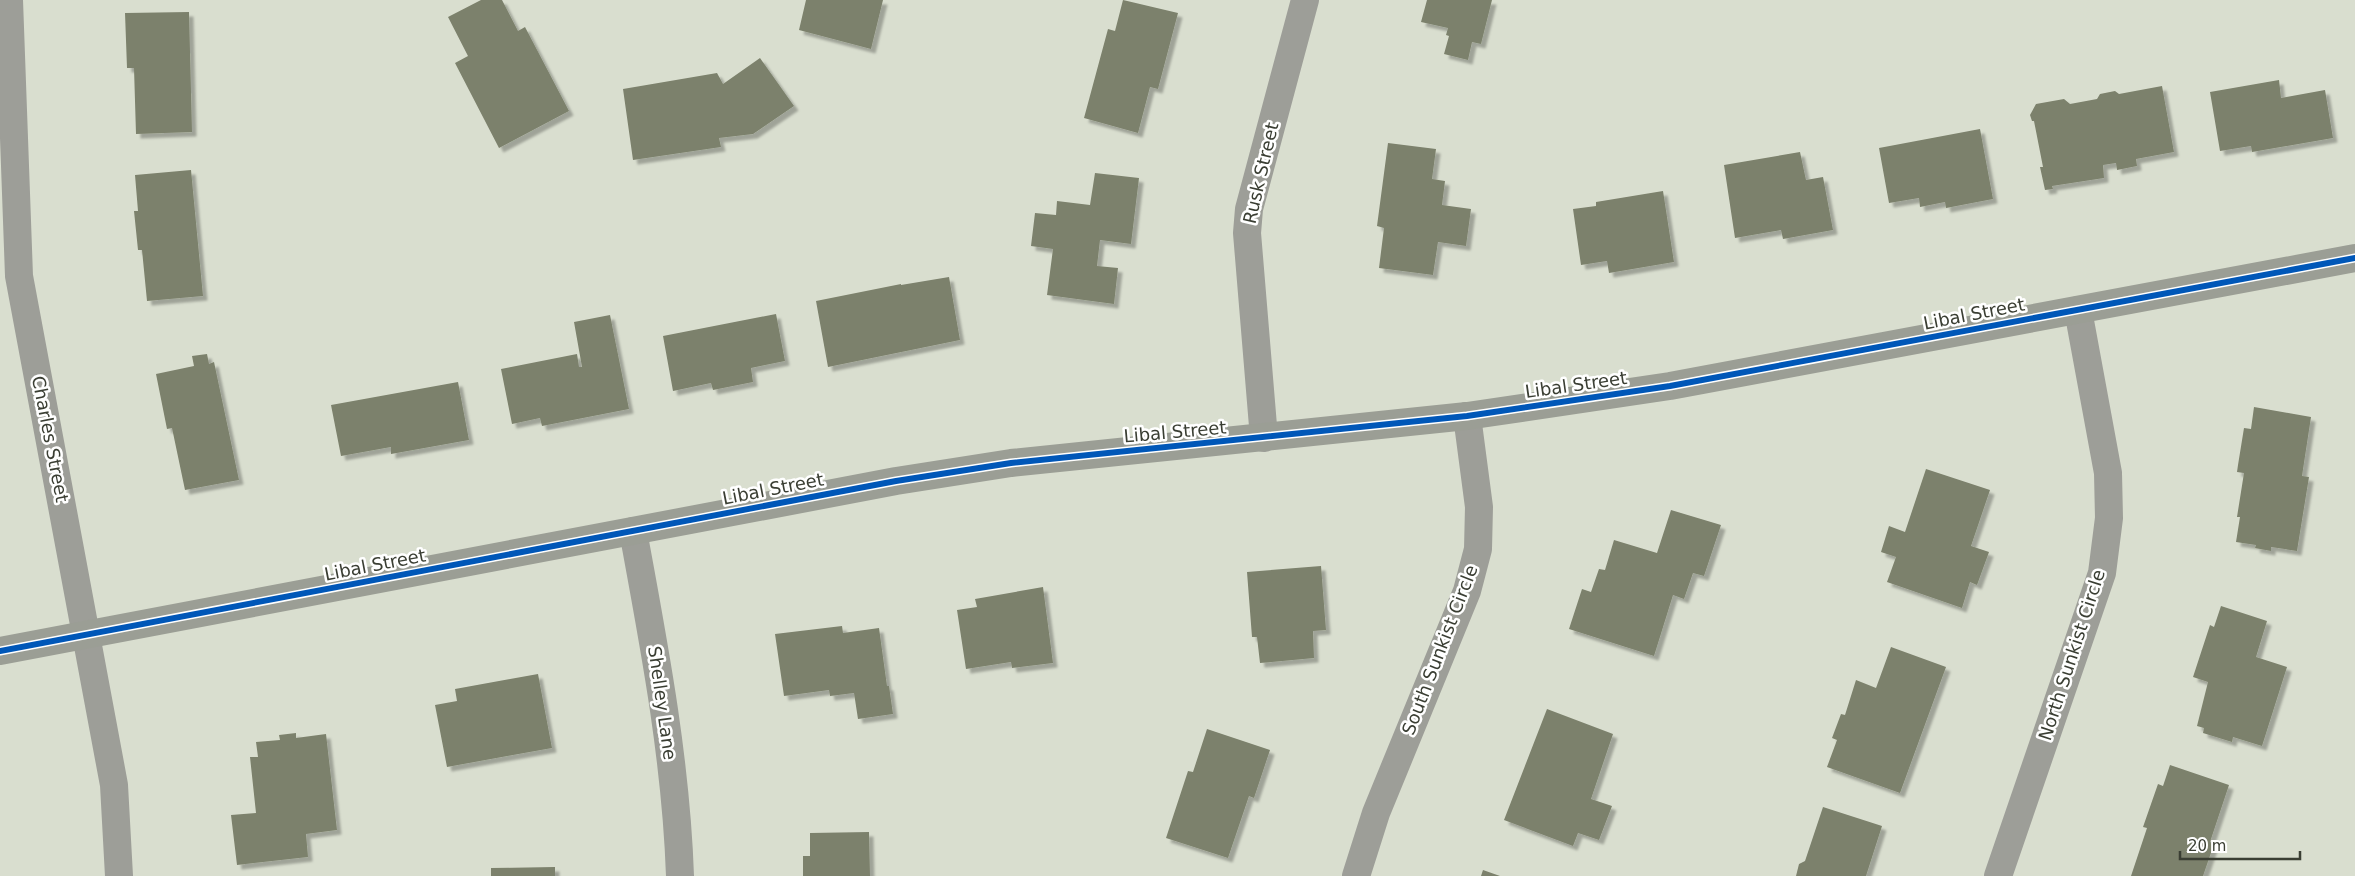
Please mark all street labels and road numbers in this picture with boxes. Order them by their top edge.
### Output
street label: Rusk Street [1239,120,1282,226]
street label: Libal Street [1921,293,2026,334]
street label: Libal Street [1524,367,1628,402]
street label: Charles Street [28,374,73,504]
street label: Libal Street [1123,417,1227,446]
street label: Libal Street [720,468,825,509]
street label: Libal Street [322,544,427,585]
street label: South Sunkist Circle [1397,562,1482,738]
street label: North Sunkist Circle [2034,567,2109,743]
street label: Shelley Lane [644,645,681,761]

